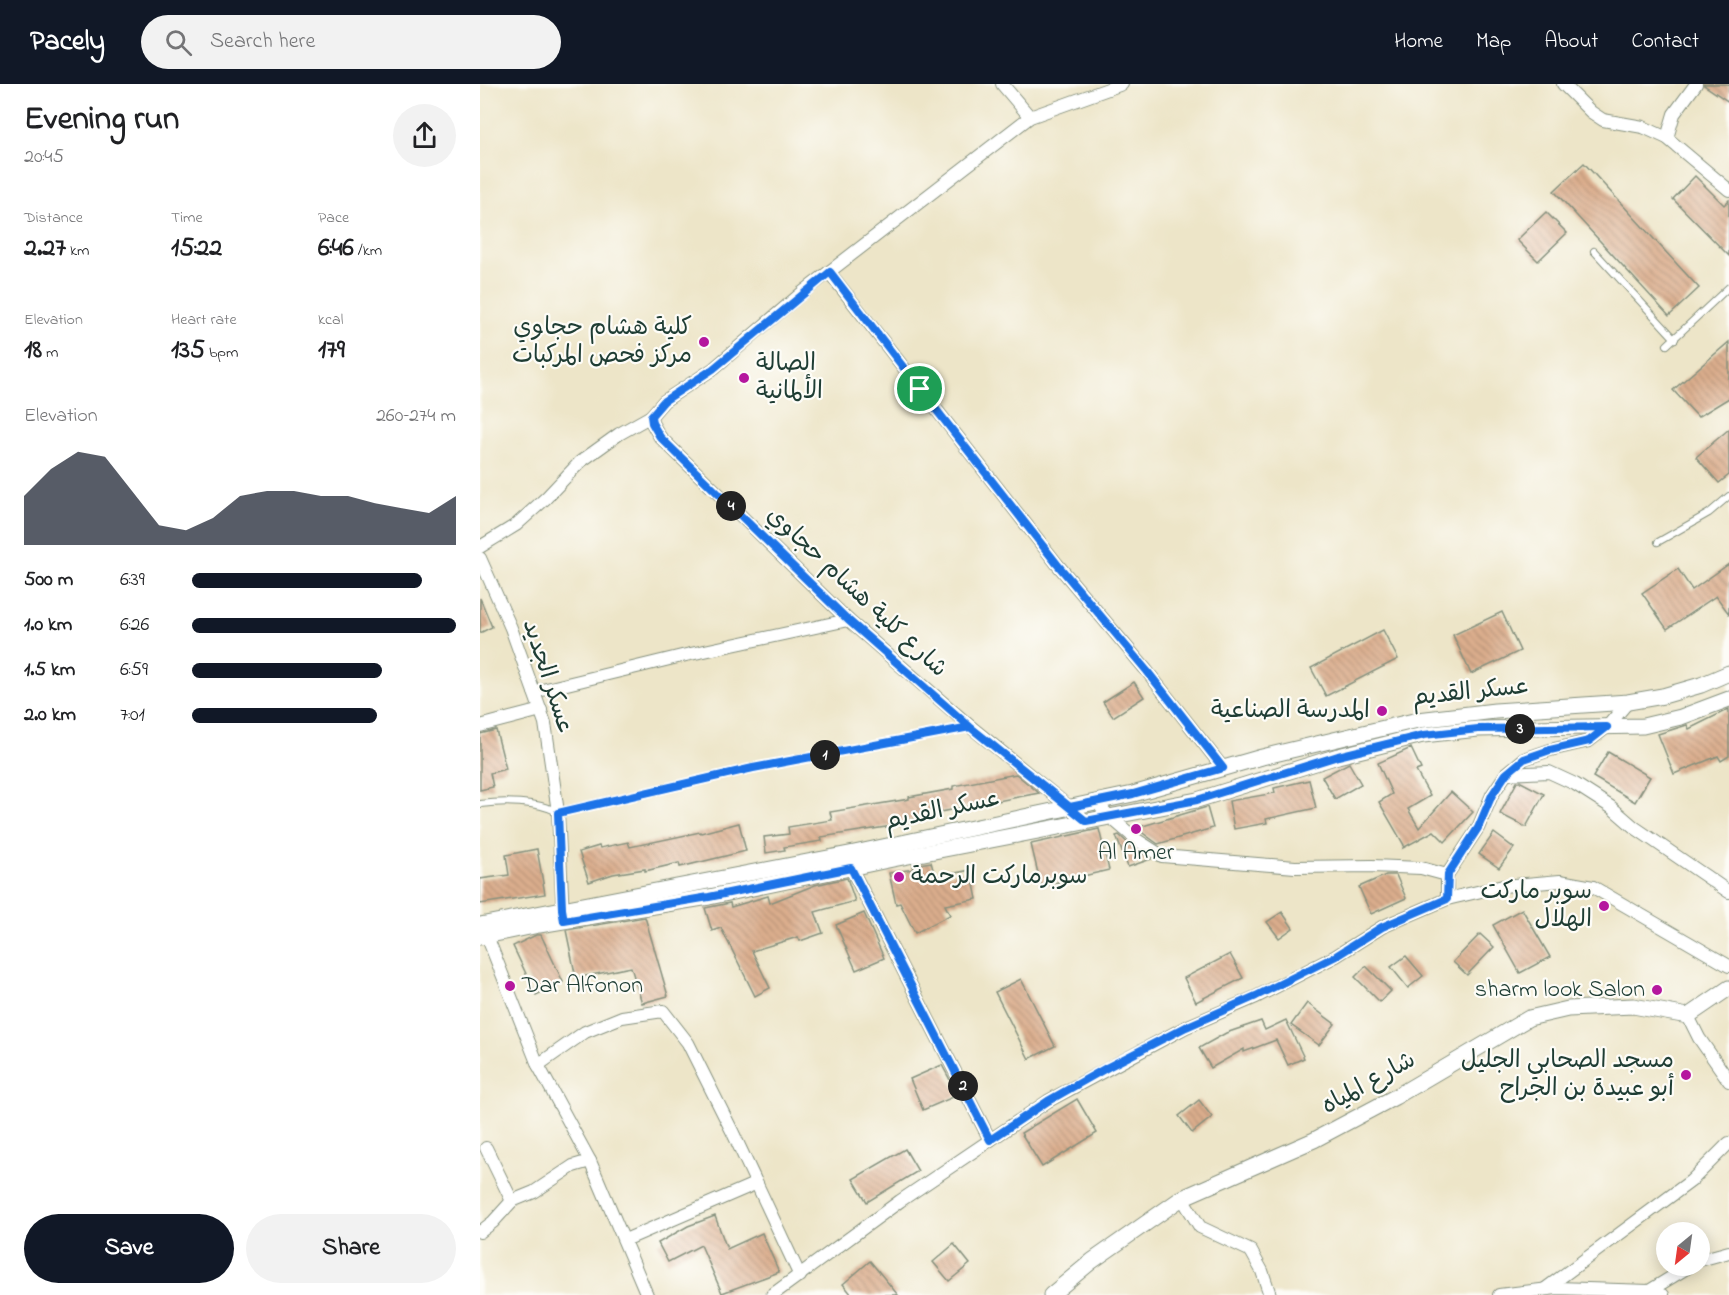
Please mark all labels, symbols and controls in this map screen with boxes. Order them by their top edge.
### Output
search box [141,15,561,69]
text: Pacely [30,22,105,63]
icon: search [162,26,195,59]
text: Search here [210,26,315,58]
text: Home [1394,27,1443,57]
text: Map [1476,27,1511,57]
text: About [1544,27,1598,57]
text: Contact [1631,27,1699,57]
text: Evening run [24,96,179,144]
button: share [393,104,456,167]
text: 20:45 [24,143,64,172]
text: Distance [24,206,83,230]
text: Time [171,206,203,230]
text: Pace [318,206,349,230]
text: 2.27 [24,230,66,268]
text: 15:22 [171,230,222,268]
text: 6:46 [318,230,354,268]
text: km [66,239,89,263]
text: /km [354,239,382,263]
text: Elevation [24,308,83,332]
text: Heart rate [171,308,237,332]
text: kcal [318,308,343,332]
place label: كلية هشام حجاوي مركز فحص المركبات [512,311,692,374]
text: 18 [24,332,42,370]
text: 135 [171,332,205,370]
text: 179 [318,332,345,370]
marker: كلية هشام حجاوي مركز فحص المركبات [697,335,711,349]
text: m [42,341,58,365]
text: bpm [205,341,238,365]
place label: الصالة الألمانية [756,347,823,410]
pin [894,363,945,414]
marker: الصالة الألمانية [737,371,751,385]
icon: arrive [903,372,936,405]
text: Elevation [24,402,98,431]
text: 260–274 m [376,402,456,431]
pin: 4 [716,491,746,521]
text: 4 [728,494,734,518]
street label: شارع كلية هشام حجاوي [758,500,954,686]
text: 500 m [24,566,73,595]
text: 6:39 [120,566,145,595]
text: 1.0 km [24,611,72,640]
text: 6:26 [120,611,149,640]
street label: عسكر الجديد [512,615,582,739]
text: 1.5 km [24,656,75,685]
text: 6:59 [120,656,148,685]
street label: عسكر القديم [1411,669,1531,717]
place label: المدرسة الصناعية [1211,694,1370,729]
text: 2.0 km [24,701,76,730]
text: 7:01 [120,701,145,730]
marker: المدرسة الصناعية [1375,704,1389,718]
pin: 3 [1505,714,1535,744]
text: 3 [1517,717,1523,741]
pin: 1 [810,740,840,770]
text: 1 [822,743,828,767]
street label: عسكر القديم [882,782,1004,840]
marker: Al Amer [1129,822,1143,836]
place label: Al Amer [1098,836,1175,871]
place label: سوبرماركت الرحمة [911,860,1088,895]
marker: سوبرماركت الرحمة [892,870,906,884]
place label: سوبر ماركت الهلال [1481,875,1592,938]
marker: سوبر ماركت الهلال [1597,899,1611,913]
place label: Dar Alfonon [521,969,643,1004]
place label: sharm look Salon [1475,973,1645,1008]
marker: Dar Alfonon [503,979,517,993]
marker: sharm look Salon [1650,983,1664,997]
street label: شارع المياه [1316,1044,1422,1124]
place label: مسجد الصحابي الجليل أبو عبيدة بن الجراح [1461,1044,1674,1107]
marker: مسجد الصحابي الجليل أبو عبيدة بن الجراح [1679,1068,1693,1082]
pin: 2 [948,1071,978,1101]
text: 2 [959,1074,967,1098]
button: Save [24,1214,234,1283]
button: Share [246,1214,456,1283]
north arrow [1656,1222,1710,1276]
map controls [1656,1222,1710,1276]

